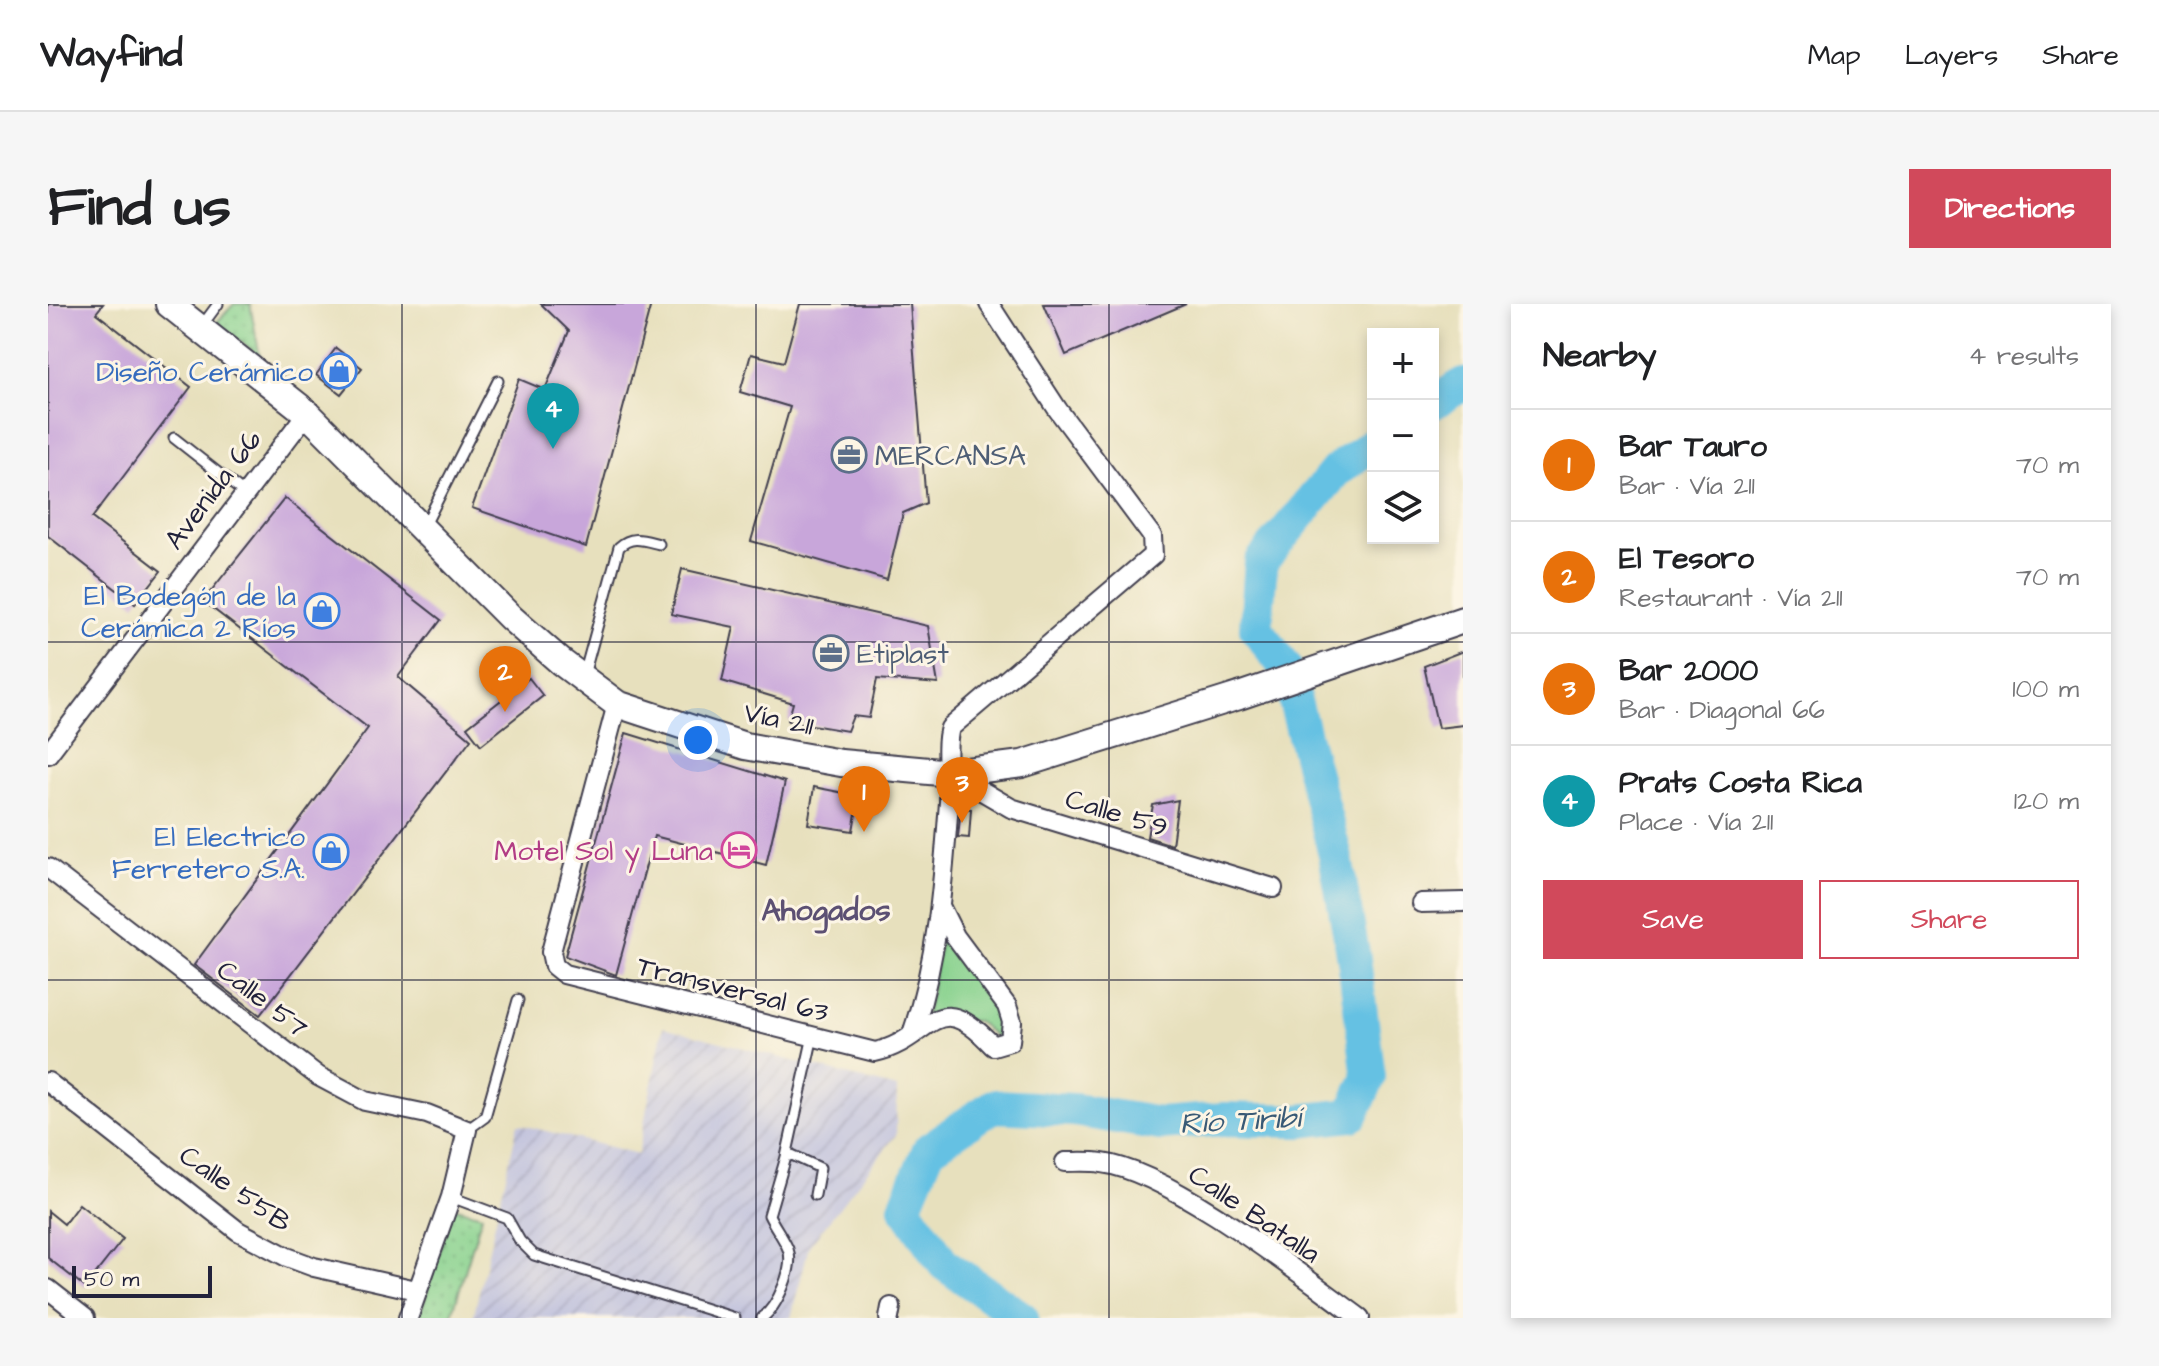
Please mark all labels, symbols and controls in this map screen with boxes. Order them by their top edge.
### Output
text: Wayfind [40,29,183,81]
text: Map [1808,36,1861,75]
text: Layers [1905,36,1998,75]
text: Share [2042,36,2119,75]
text: Find us [48,169,231,247]
button: Directions [1909,169,2111,248]
map controls [1367,328,1439,544]
button: + [1367,328,1439,400]
text: Nearby [1543,332,1657,380]
text: 4 results [1969,338,2079,374]
shop icon: Diseño Cerámico [320,352,358,390]
place label: Diseño Cerámico [96,353,313,392]
pin: 4 [527,383,579,449]
button: − [1367,400,1439,472]
street label: Avenida 66 [155,422,271,558]
text: Bar Tauro [1619,426,1767,468]
office icon: MERCANSA [830,436,868,474]
place label: MERCANSA [875,437,1026,476]
text: 1 [1567,447,1571,483]
text: 70 m [2016,447,2079,483]
text: Bar · Vía 211 [1619,468,1755,504]
button: layers [1367,472,1439,544]
text: El Tesoro [1619,538,1754,580]
text: 2 [1562,559,1576,595]
text: 70 m [2016,559,2079,595]
place label: El Bodegón de la Cerámica 2 Ríos [81,577,296,648]
text: Restaurant · Vía 211 [1619,580,1843,616]
shop icon: El Bodegón de la Cerámica 2 Ríos [303,592,341,630]
office icon: Etiplast [812,634,850,672]
place label: Etiplast [857,635,949,674]
pin: 2 [479,646,531,712]
text: Bar 2000 [1619,650,1758,692]
text: 3 [1562,671,1576,707]
text: 100 m [2012,671,2079,707]
text: Bar · Diagonal 66 [1619,692,1825,728]
street label: Vía 211 [740,693,818,746]
your location [678,720,718,760]
pin: 3 [936,757,988,823]
text: Prats Costa Rica [1619,762,1862,804]
pin: 1 [838,766,890,832]
street label: Calle 59 [1061,779,1172,847]
text: 4 [1560,783,1578,819]
text: 120 m [2014,783,2079,819]
text: Place · Vía 211 [1619,804,1773,840]
place label: El Electrico Ferretero S.A. [112,818,305,889]
hotel icon: Motel Sol y Luna [720,831,758,869]
place label: Motel Sol y Luna [494,832,713,873]
shop icon: El Electrico Ferretero S.A. [312,833,350,871]
button: Save [1543,880,1803,959]
button: Share [1819,880,2079,959]
district label: Ahogados [762,890,891,934]
street label: Transversal 63 [633,947,832,1032]
street label: Calle 57 [208,951,316,1047]
water label: Río Tiribí [1179,1097,1307,1145]
street label: Calle 55B [171,1136,299,1242]
street label: Calle Batalla [1180,1156,1328,1273]
scale bar [72,1262,212,1298]
text: 50 m [84,1264,139,1295]

